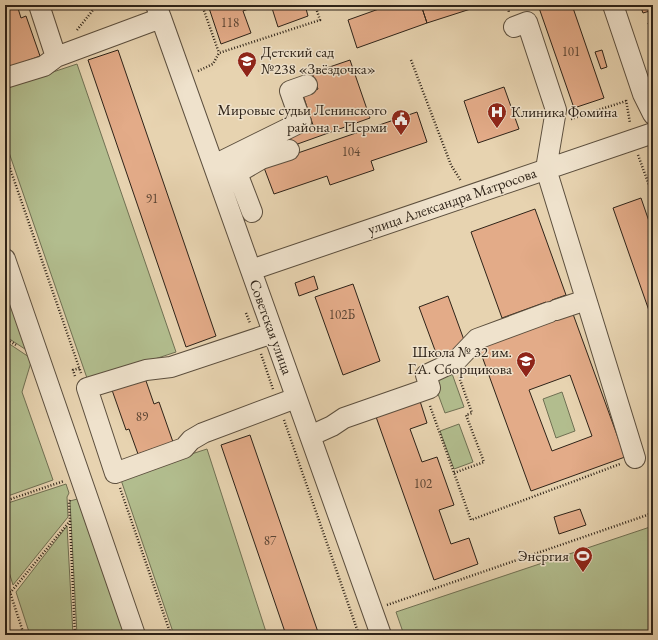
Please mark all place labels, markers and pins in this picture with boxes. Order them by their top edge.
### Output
place label: Детский сад №238 «Звёздочка» [261,42,376,78]
school or university icon: Детский сад №238 «Звёздочка» [236,50,258,78]
place label: Мировые судьи Ленинского района г. Перми [217,100,387,136]
hospital icon: Клиника Фомина [486,101,508,129]
place label: Клиника Фомина [511,102,618,121]
public building icon: Мировые судьи Ленинского района г. Перми [390,108,412,136]
place label: Школа № 32 им. Г.А. Сборщикова [408,342,512,378]
school or university icon: Школа № 32 им. Г.А. Сборщикова [515,350,537,378]
sports icon: Энергия [572,545,594,573]
place label: Энергия [518,546,569,565]

